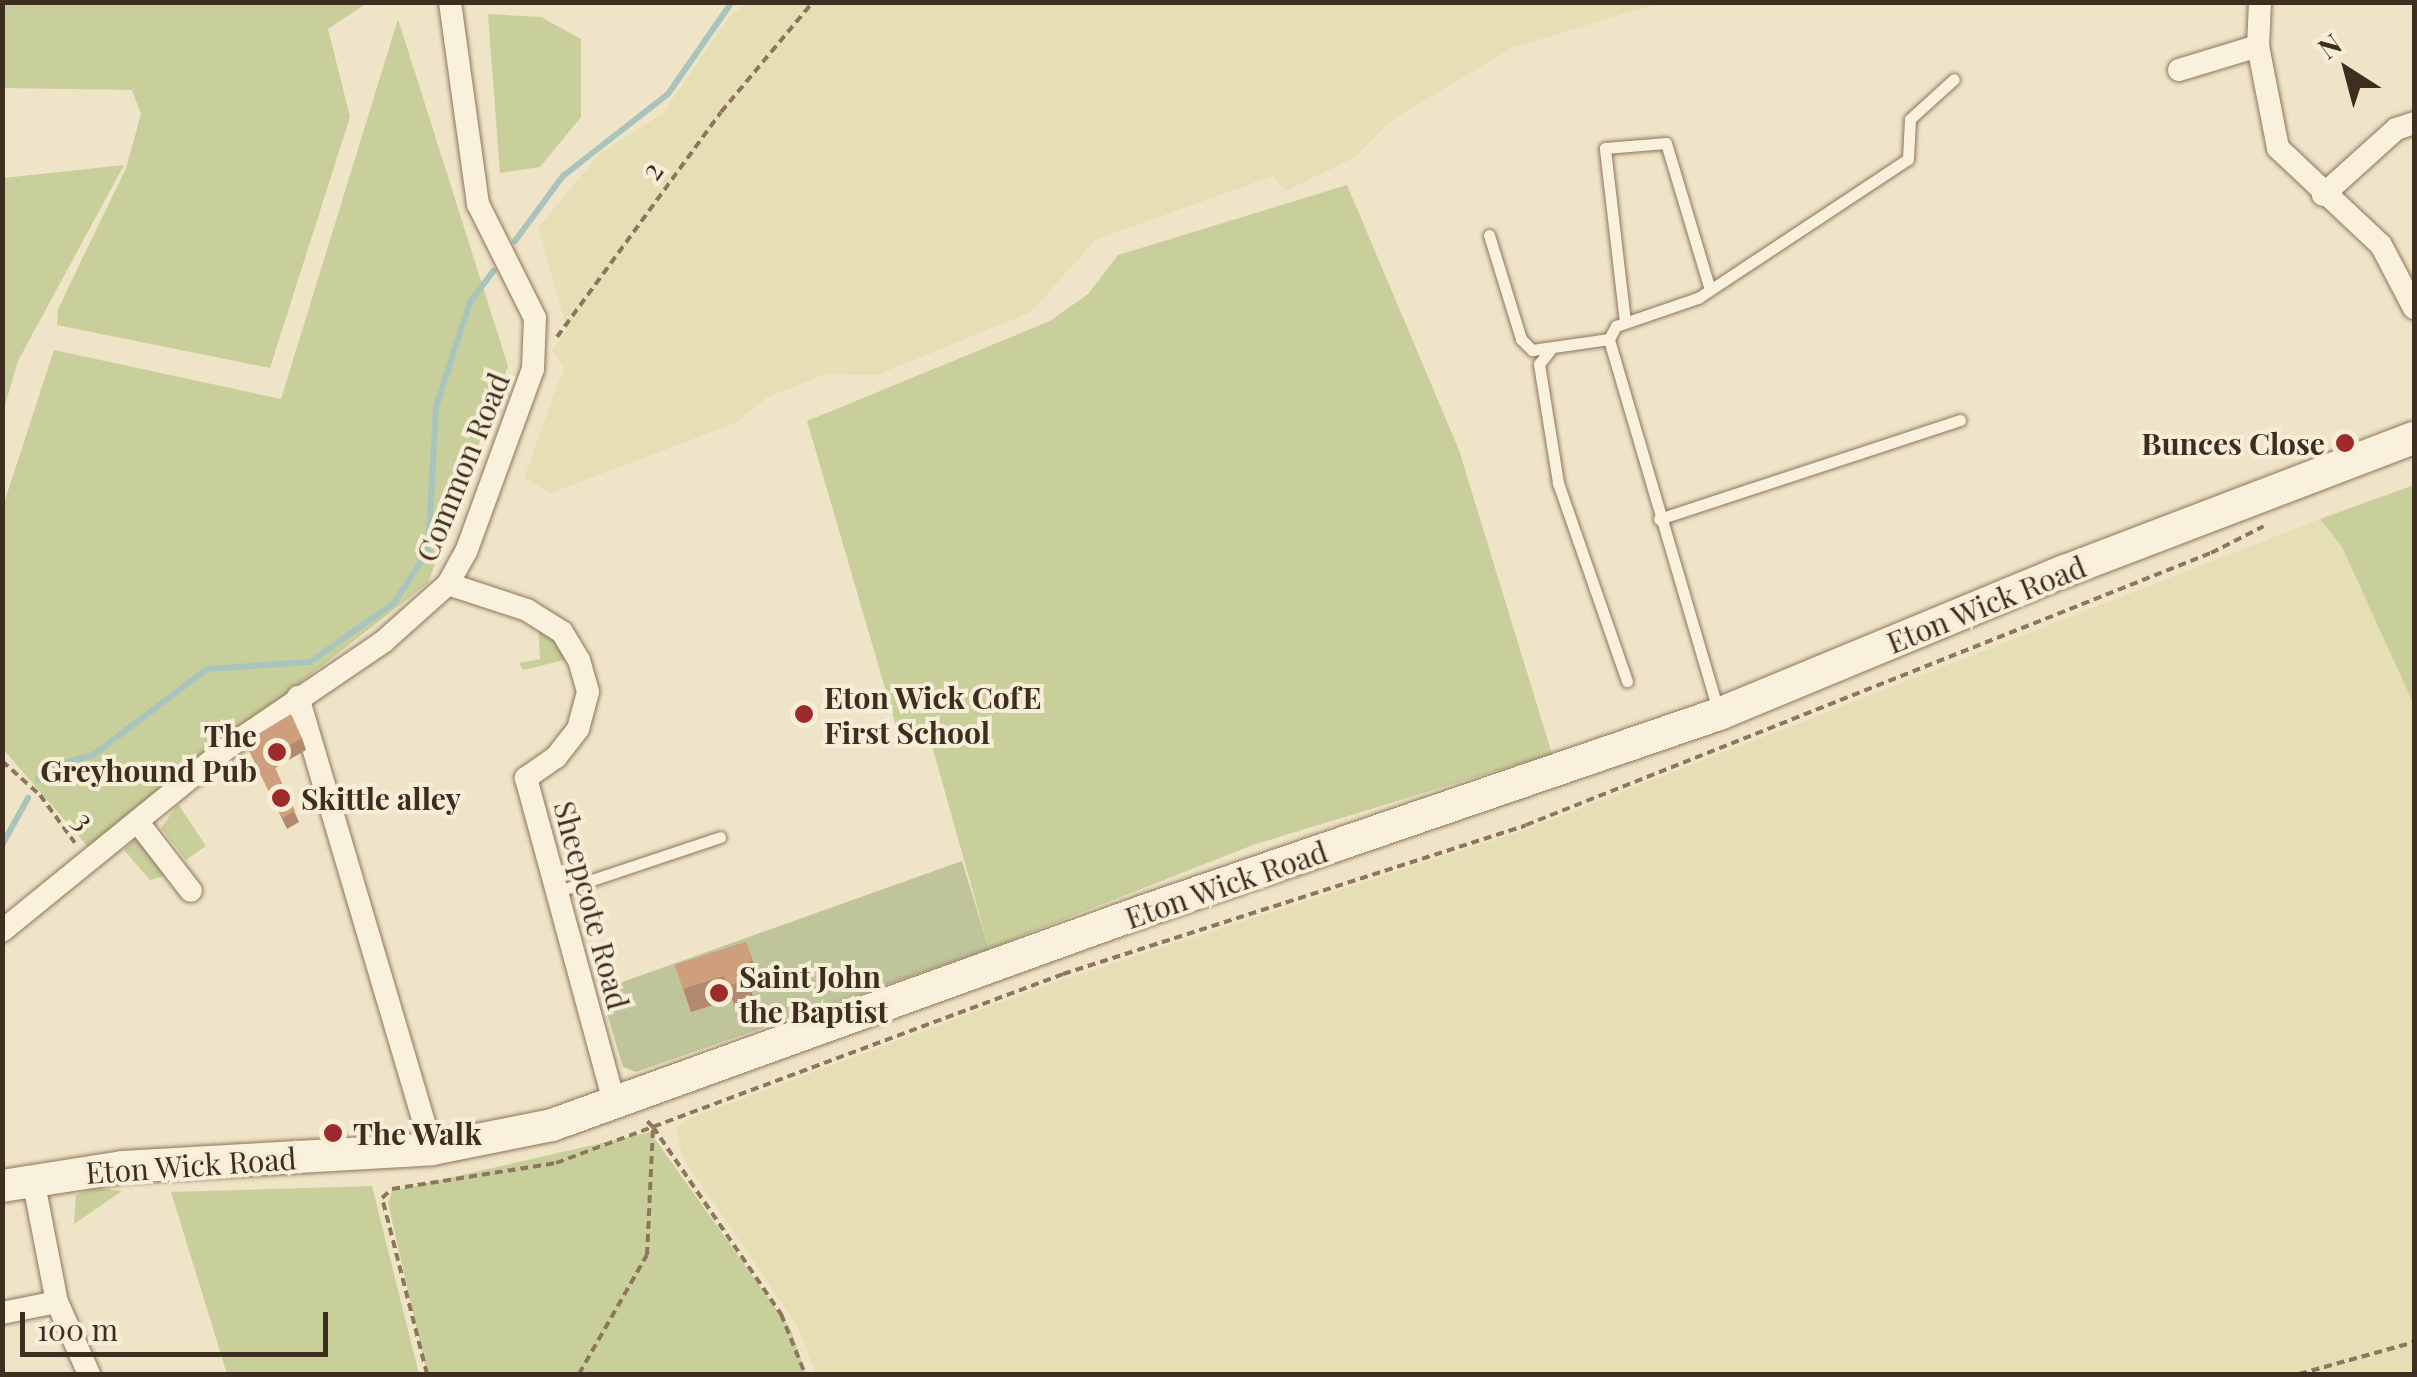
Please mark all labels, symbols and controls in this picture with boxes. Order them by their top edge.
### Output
north arrow [2297,20,2397,120]
text: N [2310,24,2348,66]
street label: 2 [632,154,670,186]
street label: Common Road [408,367,516,567]
place label: Bunces Close [2141,425,2325,461]
marker: Bunces Close [2334,432,2356,454]
street label: Eton Wick Road [1881,547,2091,661]
place label: Eton Wick CofE First School [824,679,1043,750]
marker: Eton Wick CofE First School [793,703,815,725]
place label: The Greyhound Pub [40,717,257,788]
marker: The Greyhound Pub [266,741,288,763]
place label: Skittle alley [301,780,461,816]
marker: Skittle alley [270,787,292,809]
street label: Sheepcote Road [547,797,637,1013]
street label: 3 [66,804,104,836]
street label: Eton Wick Road [1120,832,1332,936]
place label: Saint John the Baptist [739,958,888,1028]
marker: Saint John the Baptist [708,982,730,1004]
place label: The Walk [353,1115,483,1151]
marker: The Walk [322,1122,344,1144]
street label: Eton Wick Road [84,1140,298,1190]
scale bar [25,1292,332,1354]
text: 100 m [37,1309,118,1349]

